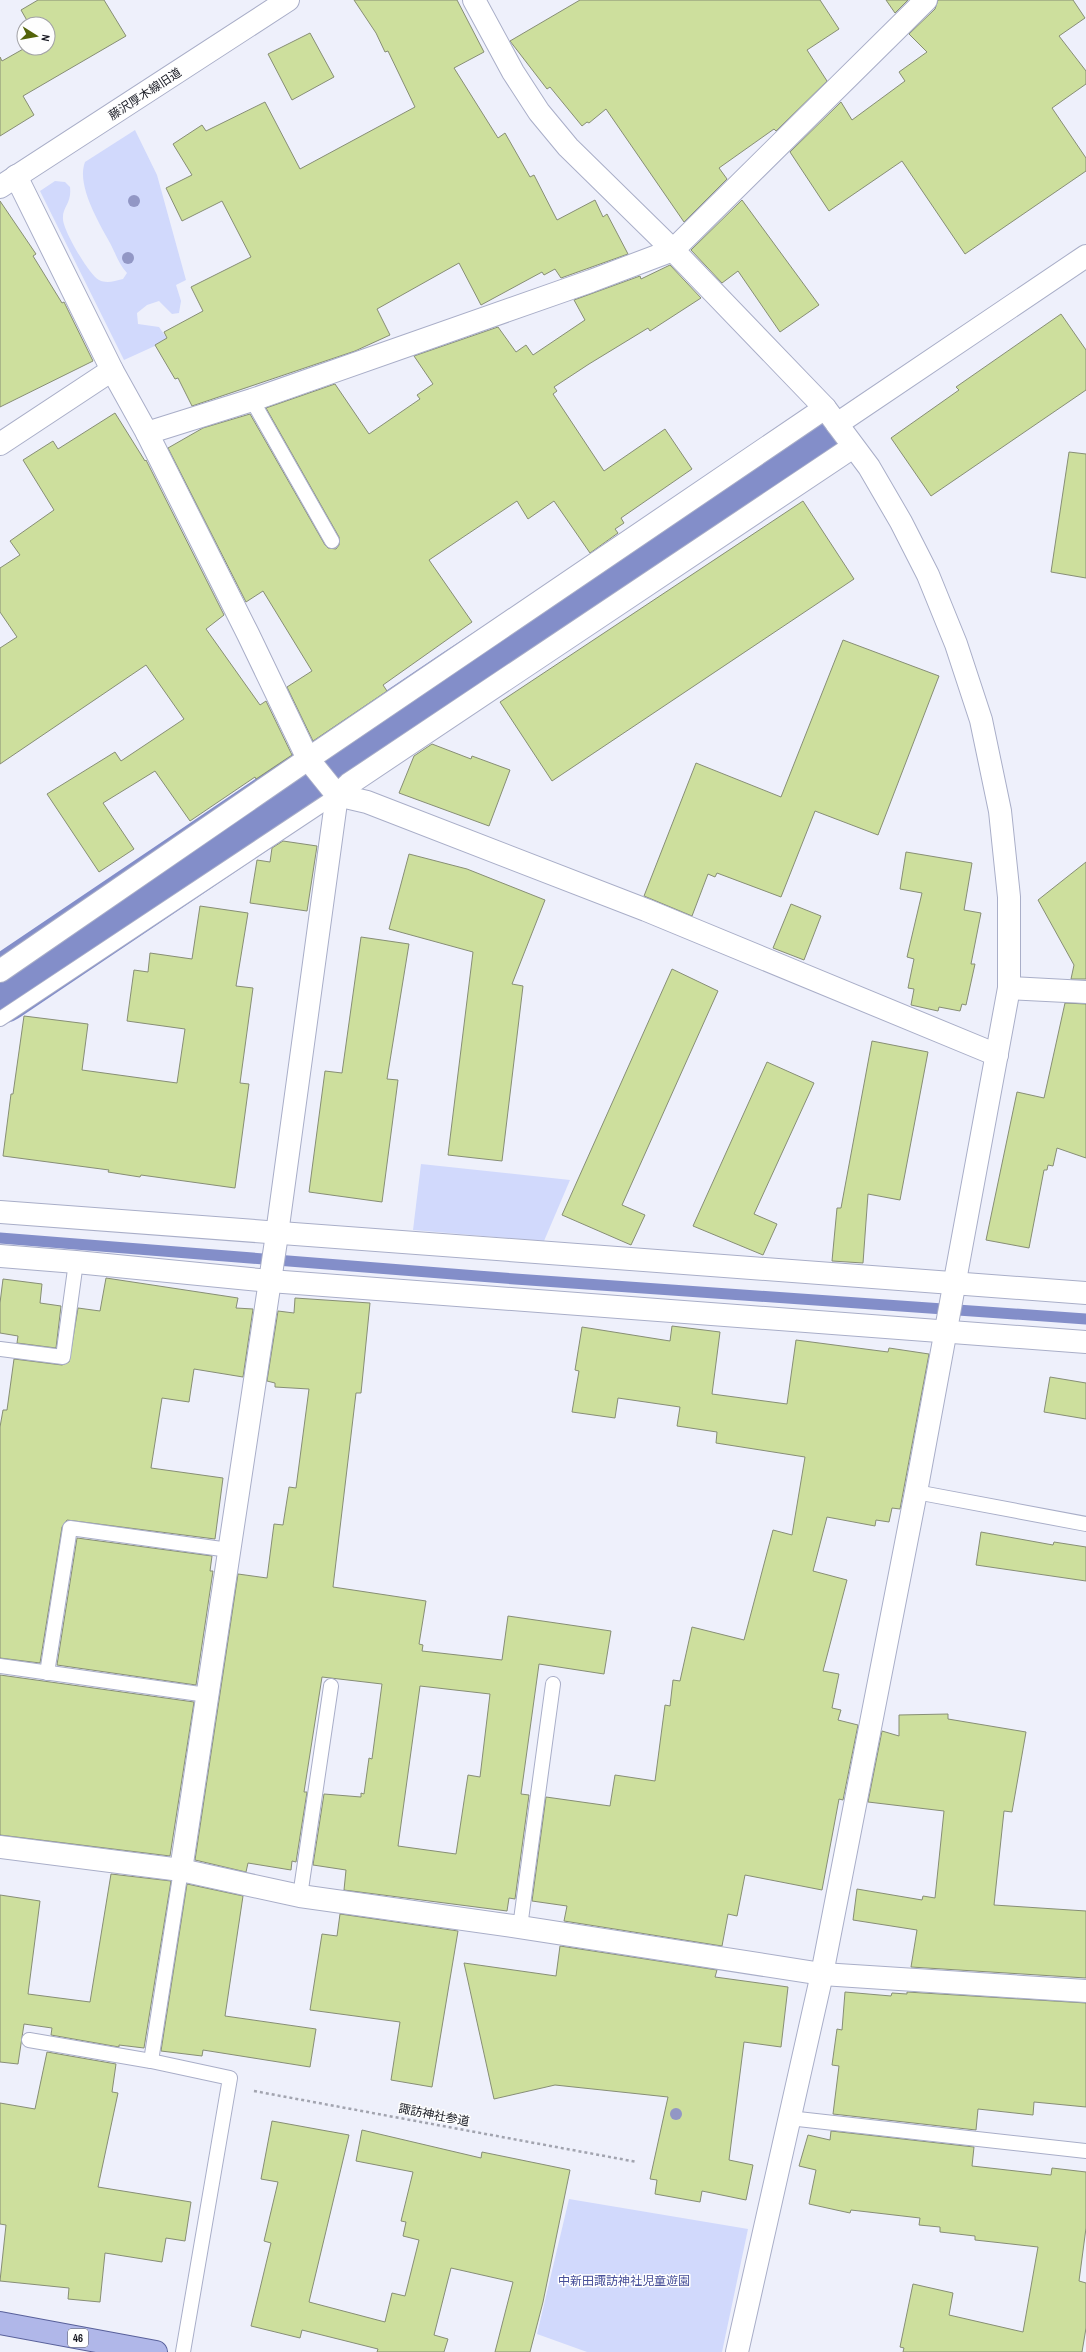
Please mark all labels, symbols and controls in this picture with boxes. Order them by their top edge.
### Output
north arrow [16,16,56,56]
text: N [38,33,53,42]
street label: 藤沢厚木線旧道 [105,64,185,124]
street label: 諏訪神社参道 [397,2100,471,2130]
park label: 中新田諏訪神社児童遊園 [558,2273,690,2289]
road number: 46 [68,2329,88,2347]

